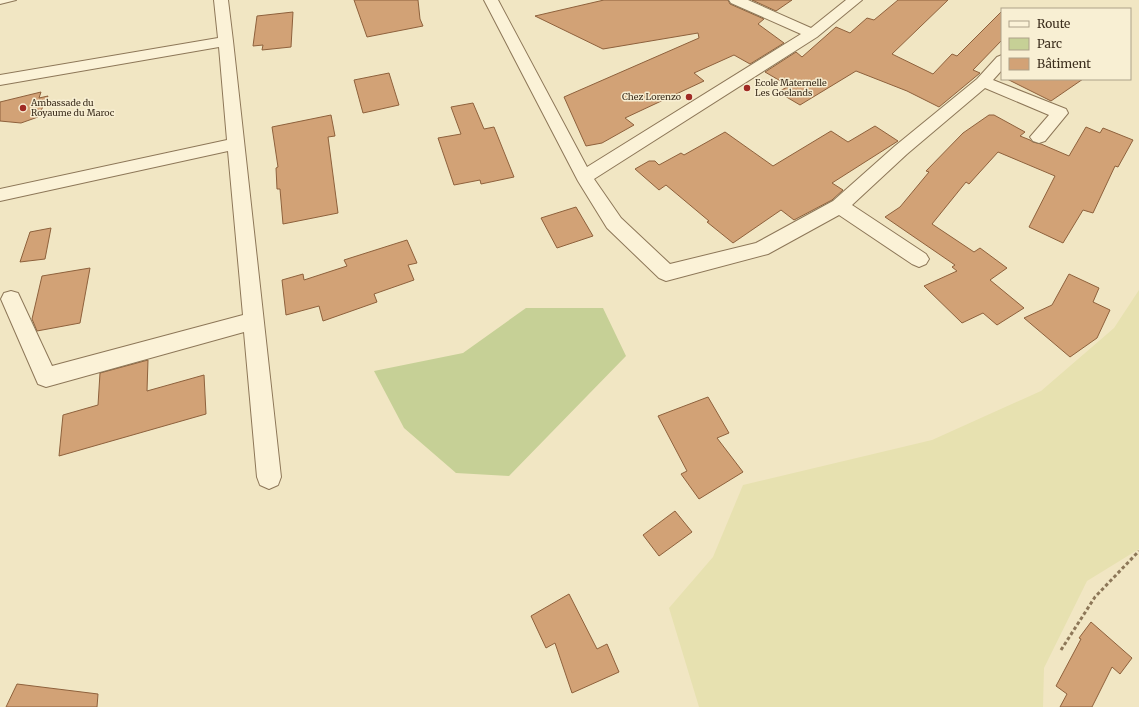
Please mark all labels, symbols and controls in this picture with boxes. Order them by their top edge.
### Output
legend [1001,8,1131,80]
text: Route [1037,16,1070,31]
text: Parc [1037,36,1062,51]
text: Bâtiment [1037,56,1091,71]
place label: Ecole Maternelle Les Goelands [755,77,827,98]
marker: Ecole Maternelle Les Goelands [742,83,752,93]
place label: Chez Lorenzo [622,91,681,102]
marker: Chez Lorenzo [684,92,694,102]
place label: Ambassade du Royaume du Maroc [30,97,115,118]
marker: Ambassade du Royaume du Maroc [18,103,28,113]

